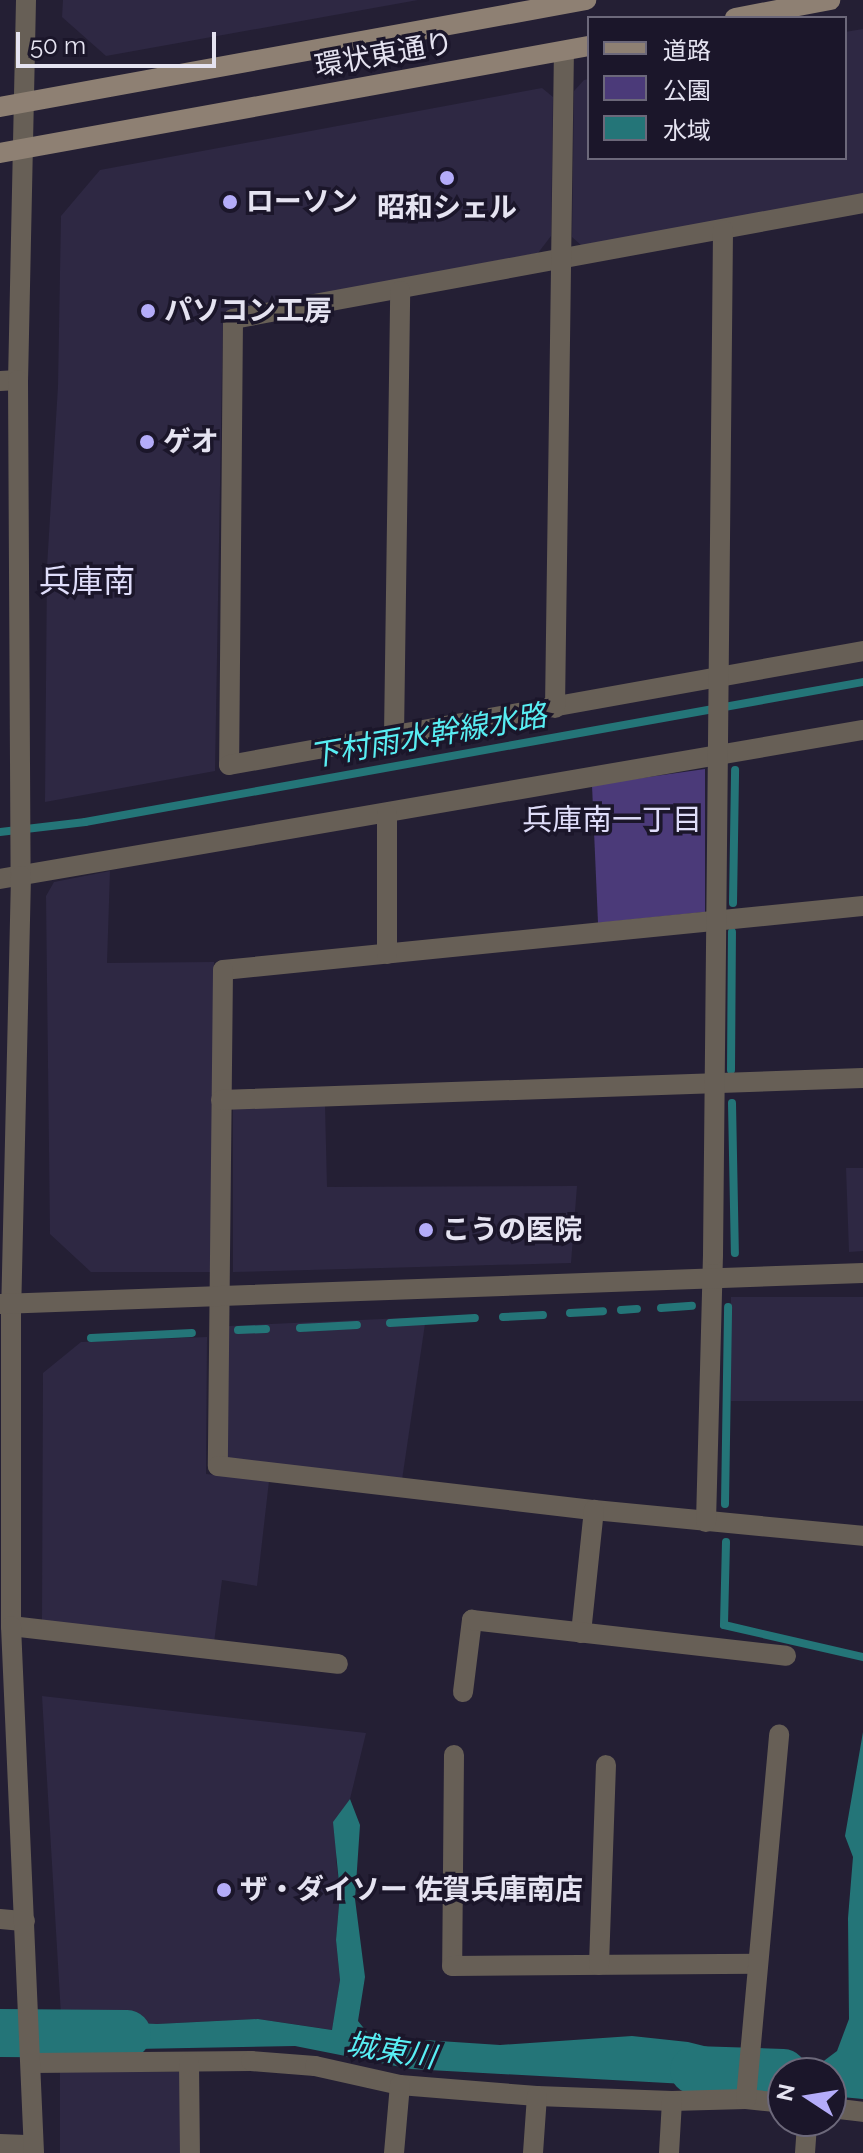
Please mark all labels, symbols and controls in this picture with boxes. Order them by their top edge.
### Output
scale bar [20,16,220,66]
legend [587,16,847,160]
street label: 環状東通り [312,26,456,84]
text: 50 m [30,31,86,60]
text: 道路 [663,36,711,65]
text: 公園 [663,76,711,105]
text: 水域 [663,116,711,145]
marker: 昭和シェル [438,169,456,187]
place label: ローソン [246,185,358,219]
place label: 昭和シェル [377,191,517,225]
marker: ローソン [221,193,239,211]
place label: パソコン工房 [164,294,332,328]
marker: パソコン工房 [139,302,157,320]
place label: ゲオ [163,425,219,459]
marker: ゲオ [138,433,156,451]
district label: 兵庫南 [39,562,135,600]
water label: 下村雨水幹線水路 [307,697,549,775]
district label: 兵庫南一丁目 [522,802,702,838]
place label: こうの医院 [442,1213,582,1247]
marker: こうの医院 [417,1221,435,1239]
place label: ザ・ダイソー 佐賀兵庫南店 [240,1873,583,1907]
marker: ザ・ダイソー 佐賀兵庫南店 [215,1881,233,1899]
water label: 城東川 [344,2026,438,2076]
north arrow [767,2057,847,2137]
text: N [771,2082,800,2103]

